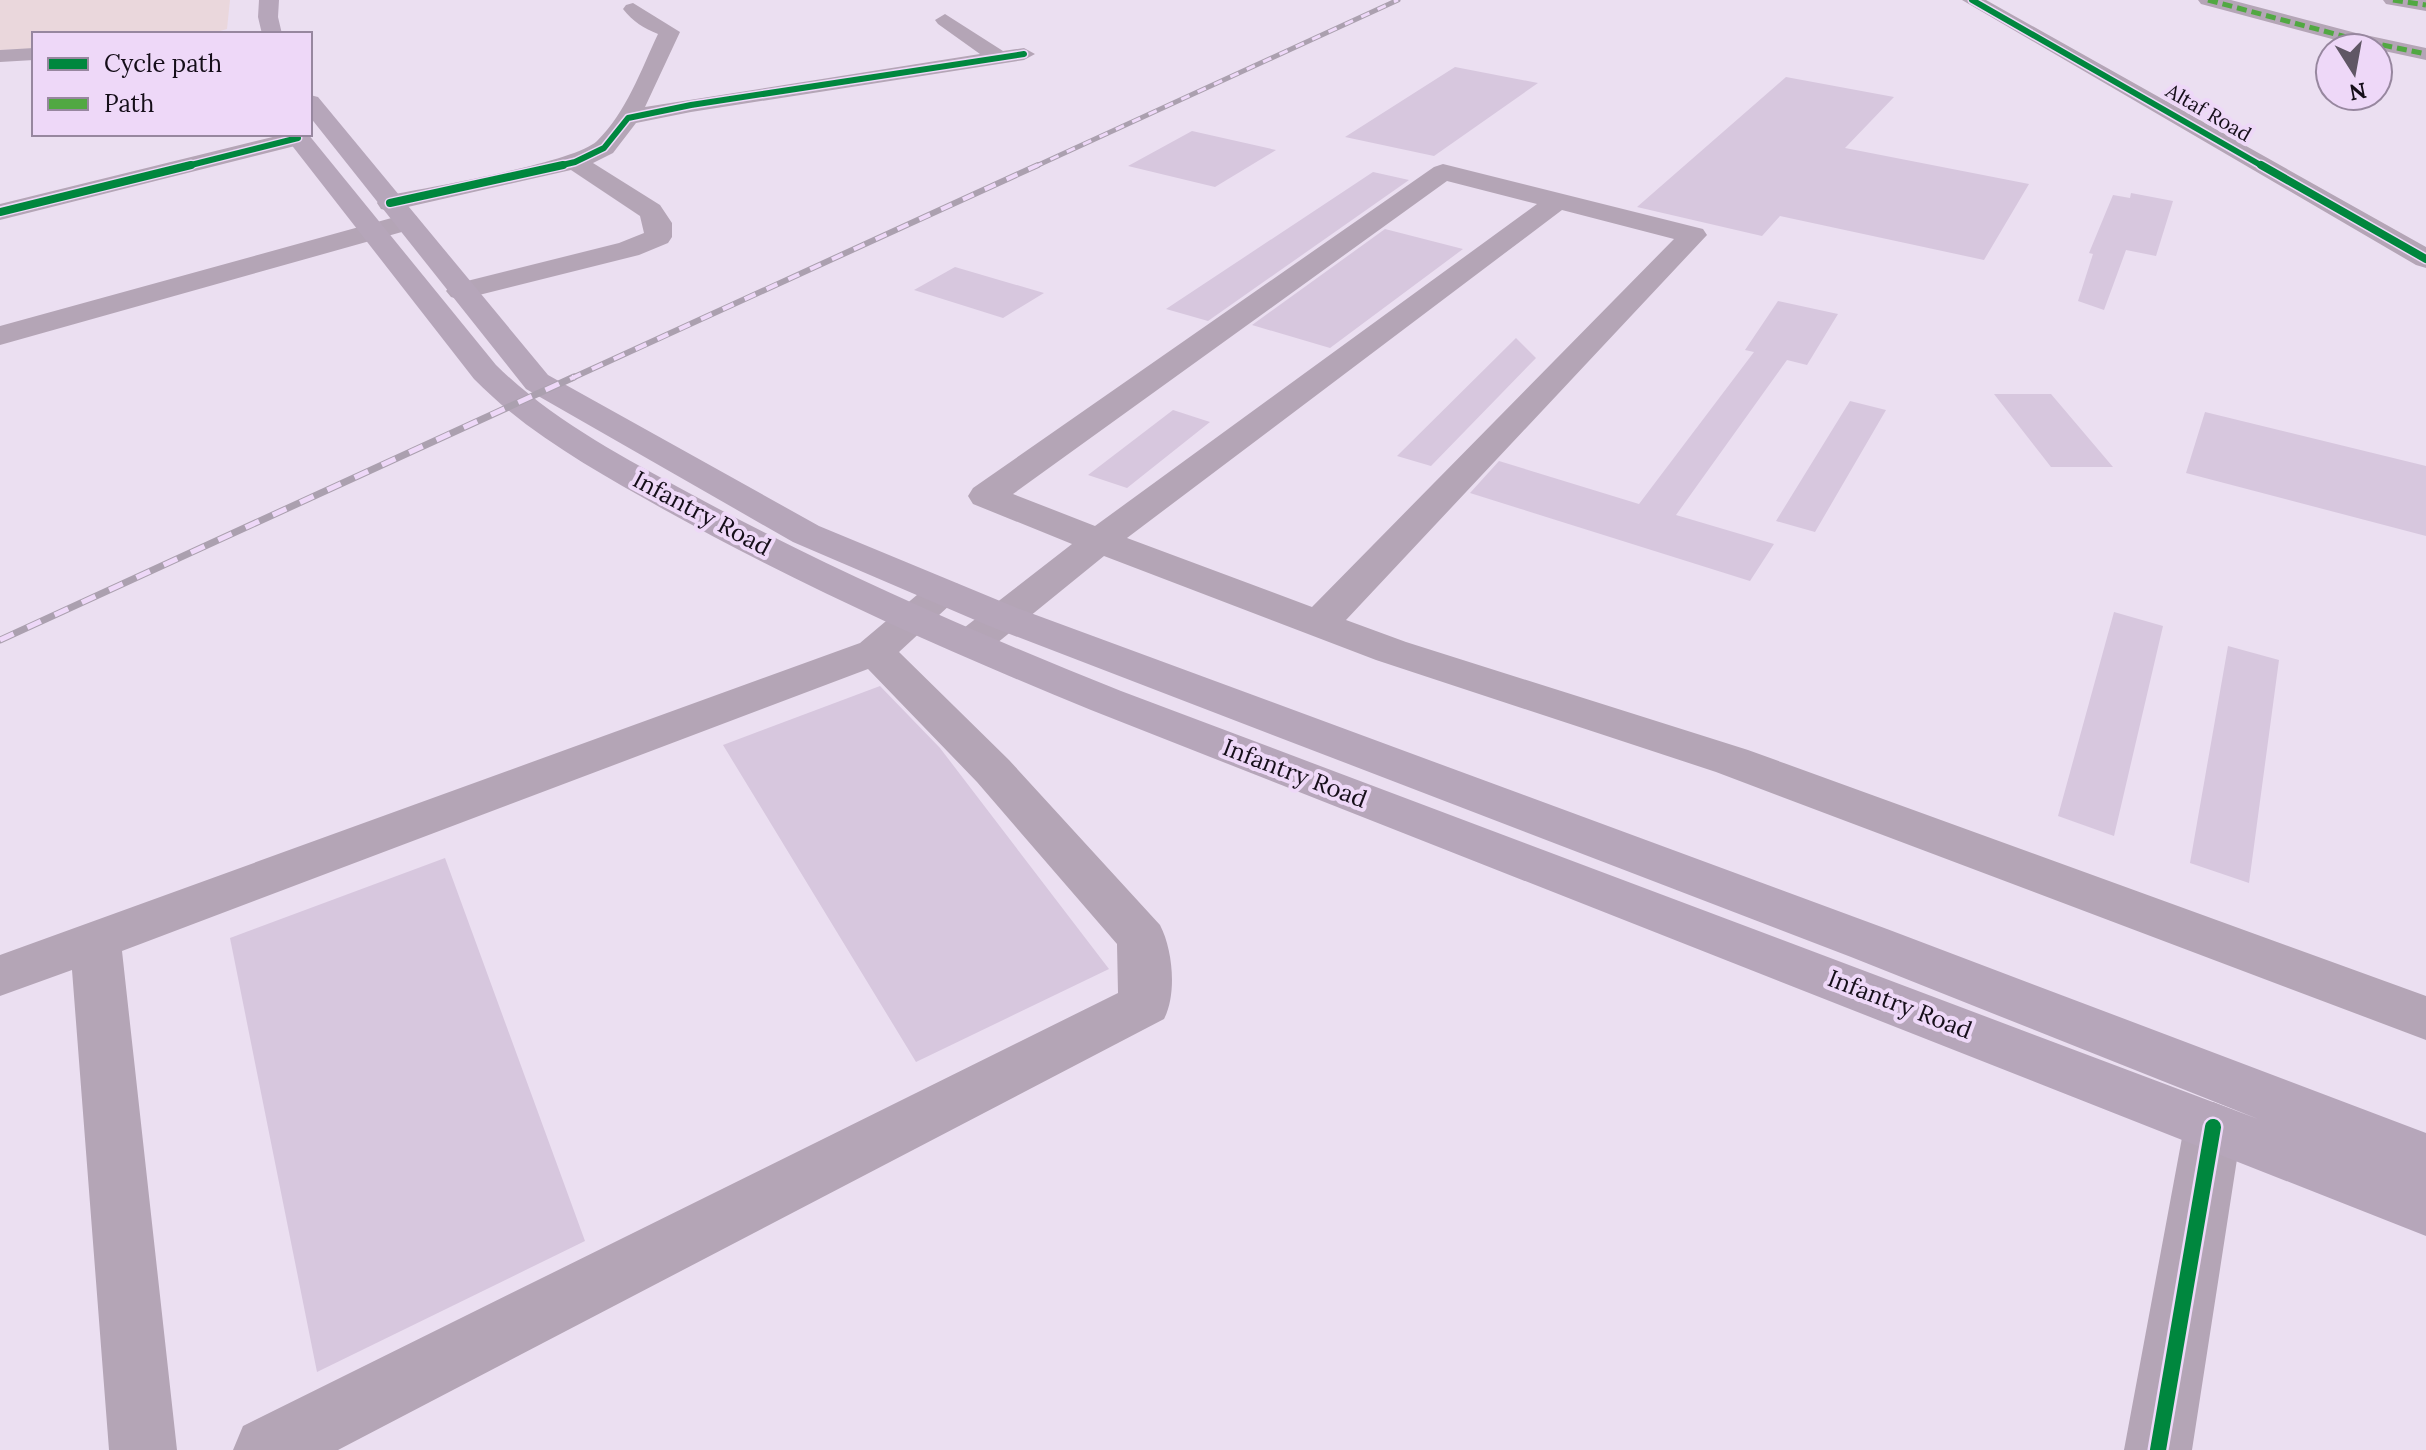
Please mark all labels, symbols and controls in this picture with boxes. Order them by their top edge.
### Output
legend [32,32,312,136]
north arrow [2314,32,2394,112]
text: Cycle path [104,48,222,79]
text: N [2347,76,2369,107]
street label: Altaf Road [2161,77,2256,146]
text: Path [104,88,154,119]
street label: Infantry Road [628,464,776,562]
street label: Infantry Road [1218,731,1372,815]
street label: Infantry Road [1823,962,1977,1046]

